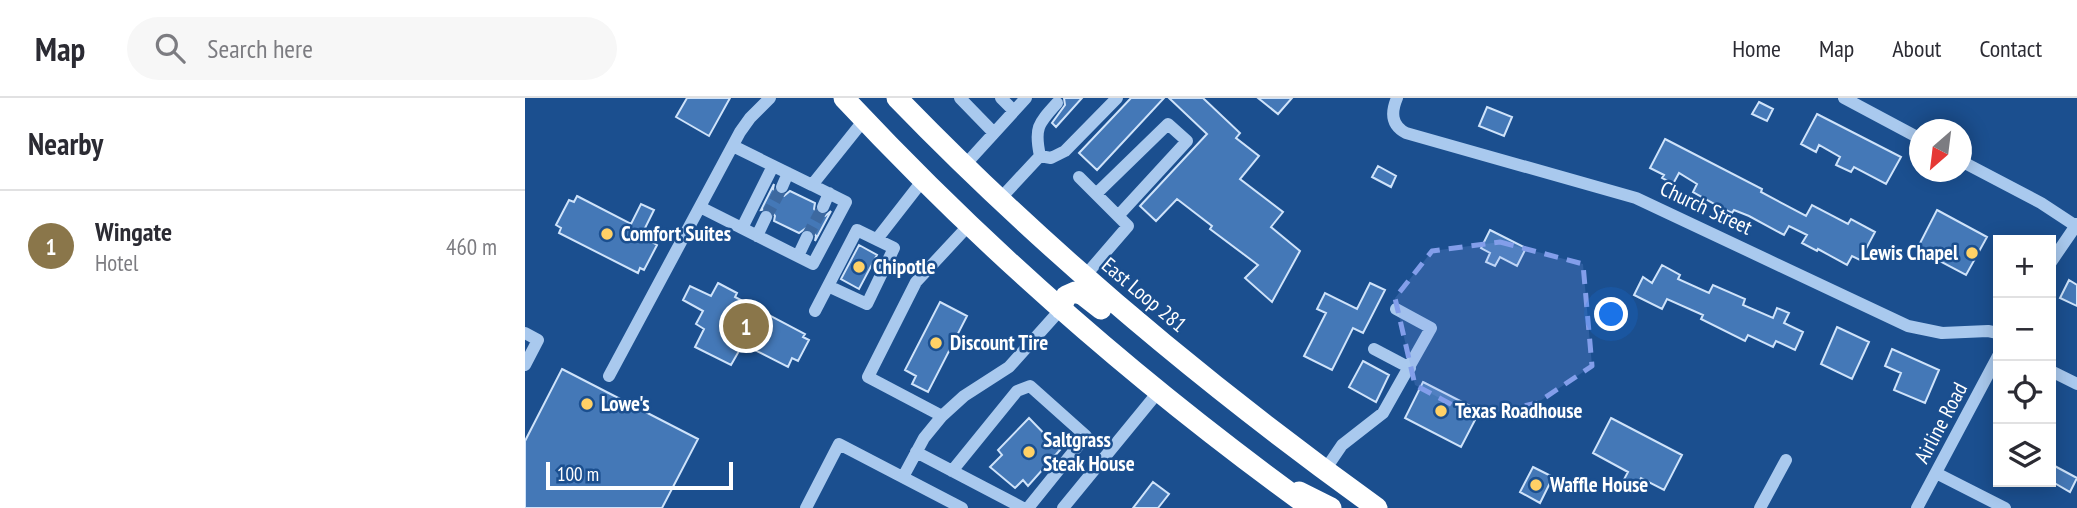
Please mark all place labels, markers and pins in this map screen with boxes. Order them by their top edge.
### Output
place label: Comfort Suites [621,220,731,247]
marker: Comfort Suites [599,226,615,242]
place label: Lewis Chapel [1861,239,1959,266]
marker: Lewis Chapel [1964,245,1980,261]
place label: Chipotle [873,253,936,280]
marker: Chipotle [851,259,867,275]
pin: 1 [723,300,769,352]
place label: Discount Tire [950,329,1048,356]
marker: Discount Tire [928,335,944,351]
place label: Lowe's [601,390,650,417]
marker: Lowe's [579,396,595,412]
place label: Texas Roadhouse [1455,397,1583,424]
marker: Texas Roadhouse [1433,403,1449,419]
place label: Saltgrass Steak House [1043,426,1135,477]
marker: Saltgrass Steak House [1021,444,1037,460]
place label: Waffle House [1549,471,1648,498]
marker: Waffle House [1528,477,1544,493]

